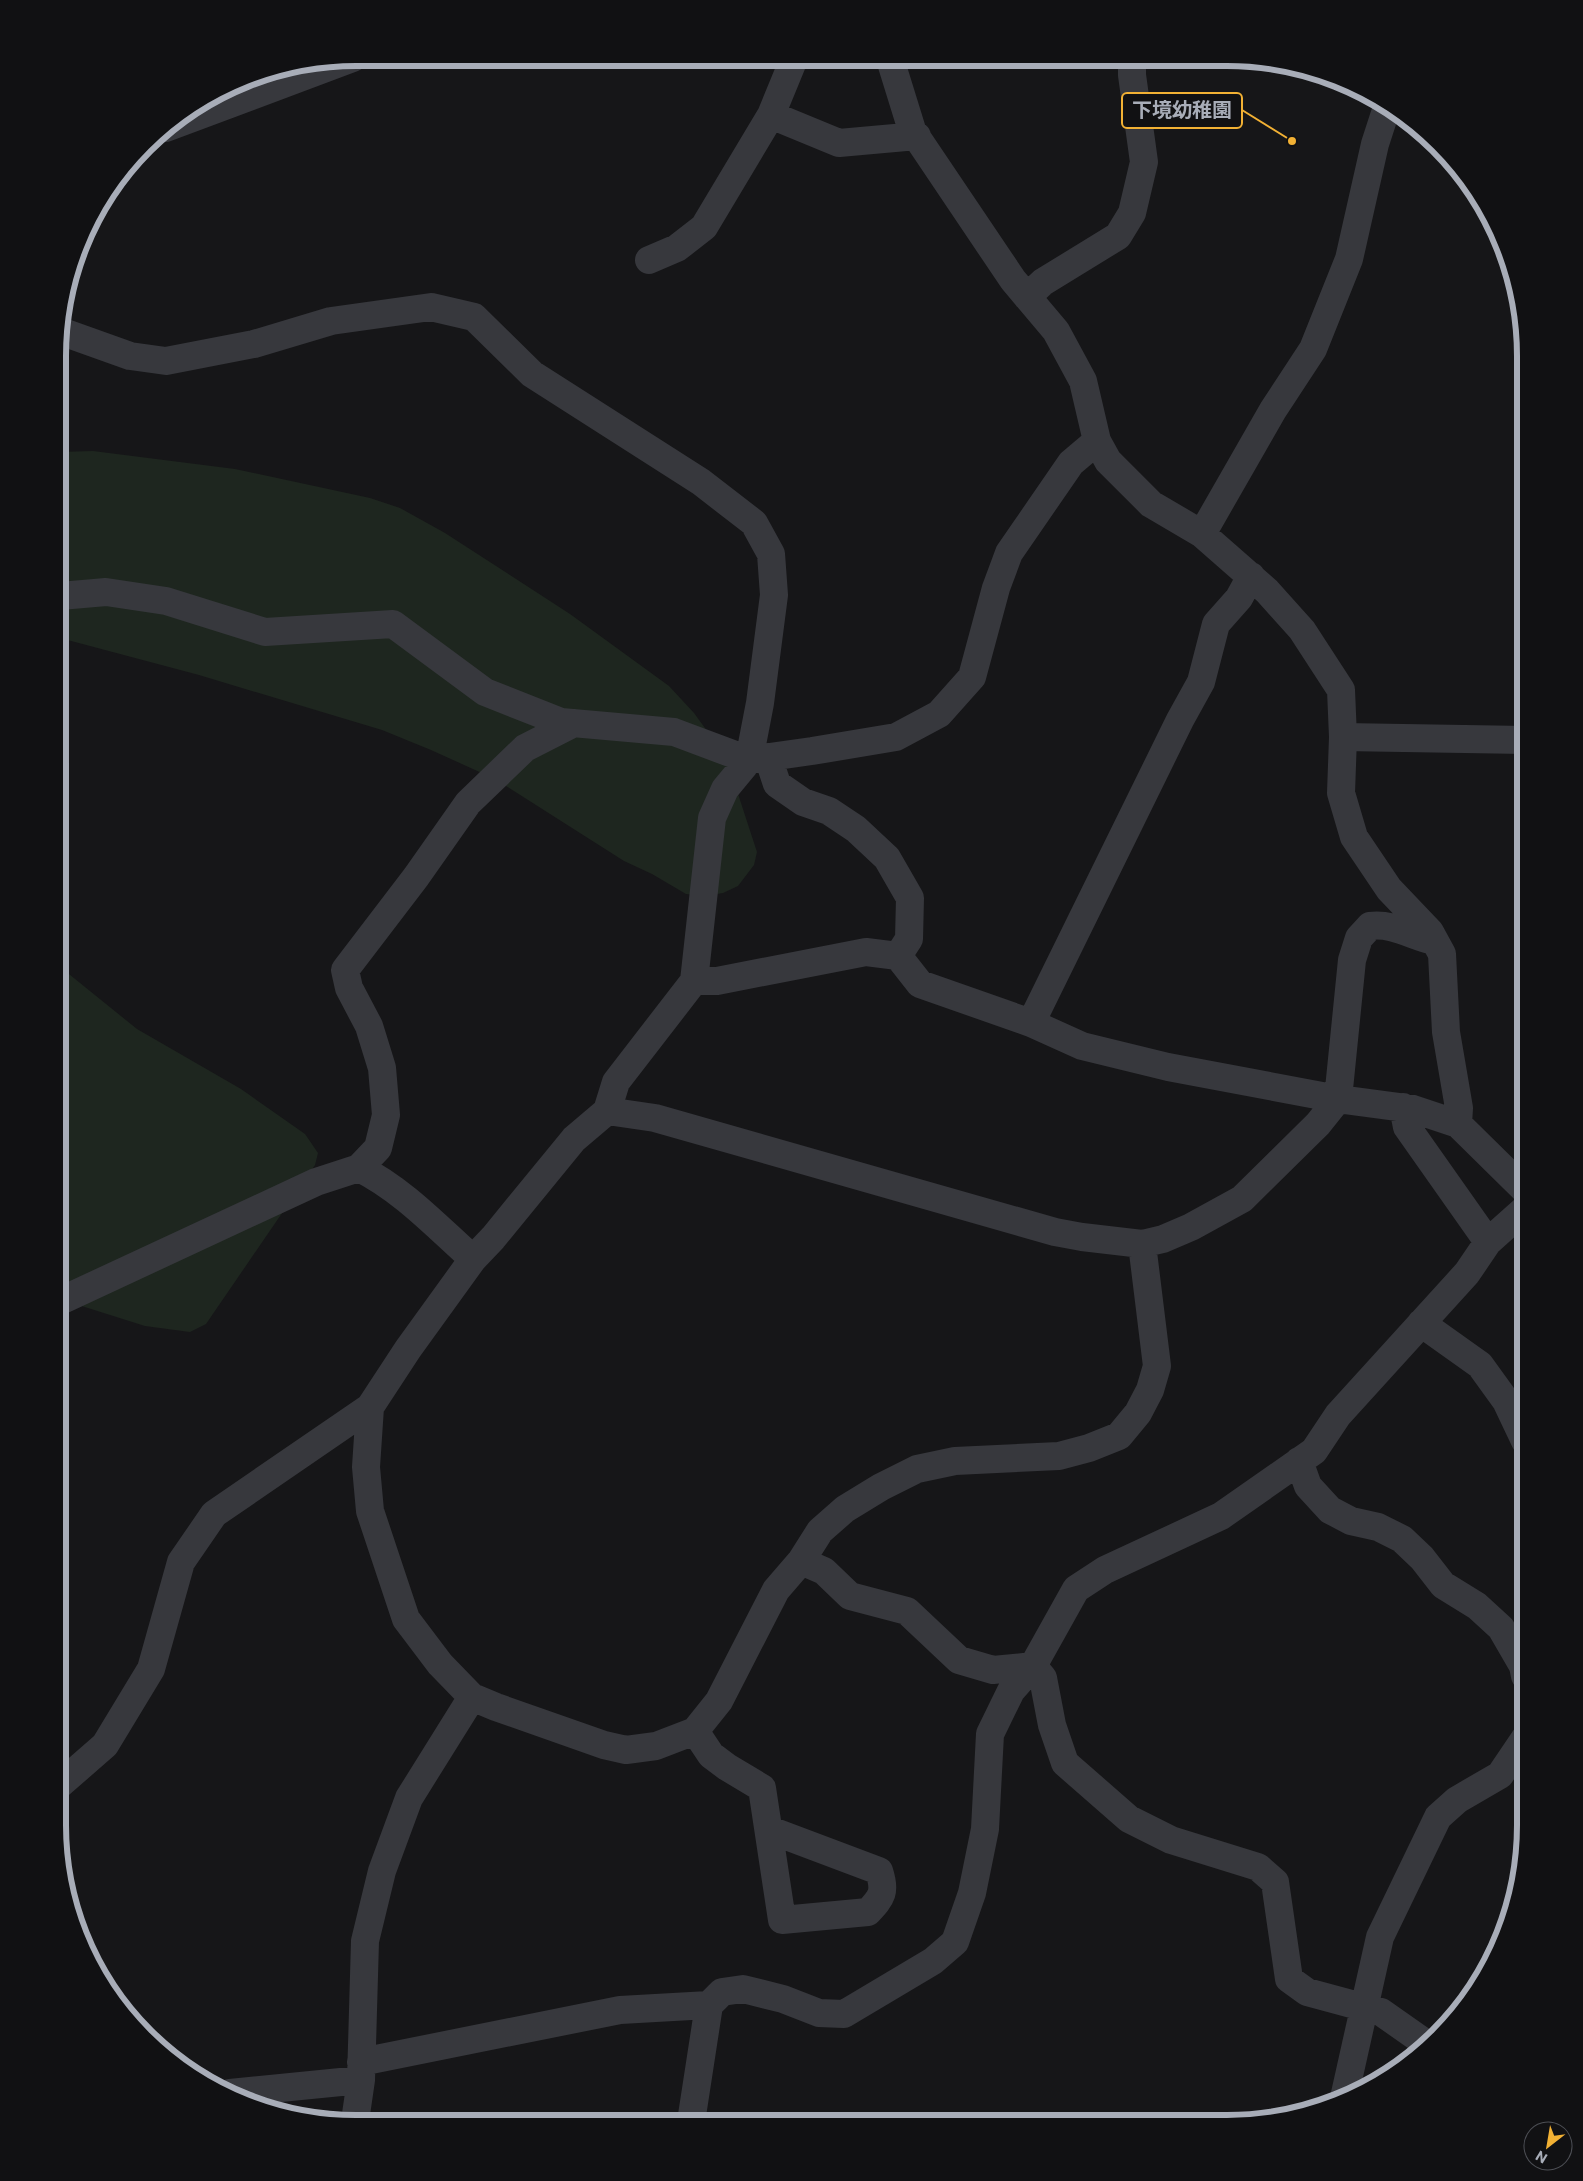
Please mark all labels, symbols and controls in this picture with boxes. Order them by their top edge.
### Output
callout: 下境幼稚園 [1122,93,1242,128]
text: 下境幼稚園 [1132,97,1232,121]
north arrow [1523,2121,1573,2171]
text: N [1532,2148,1550,2168]

